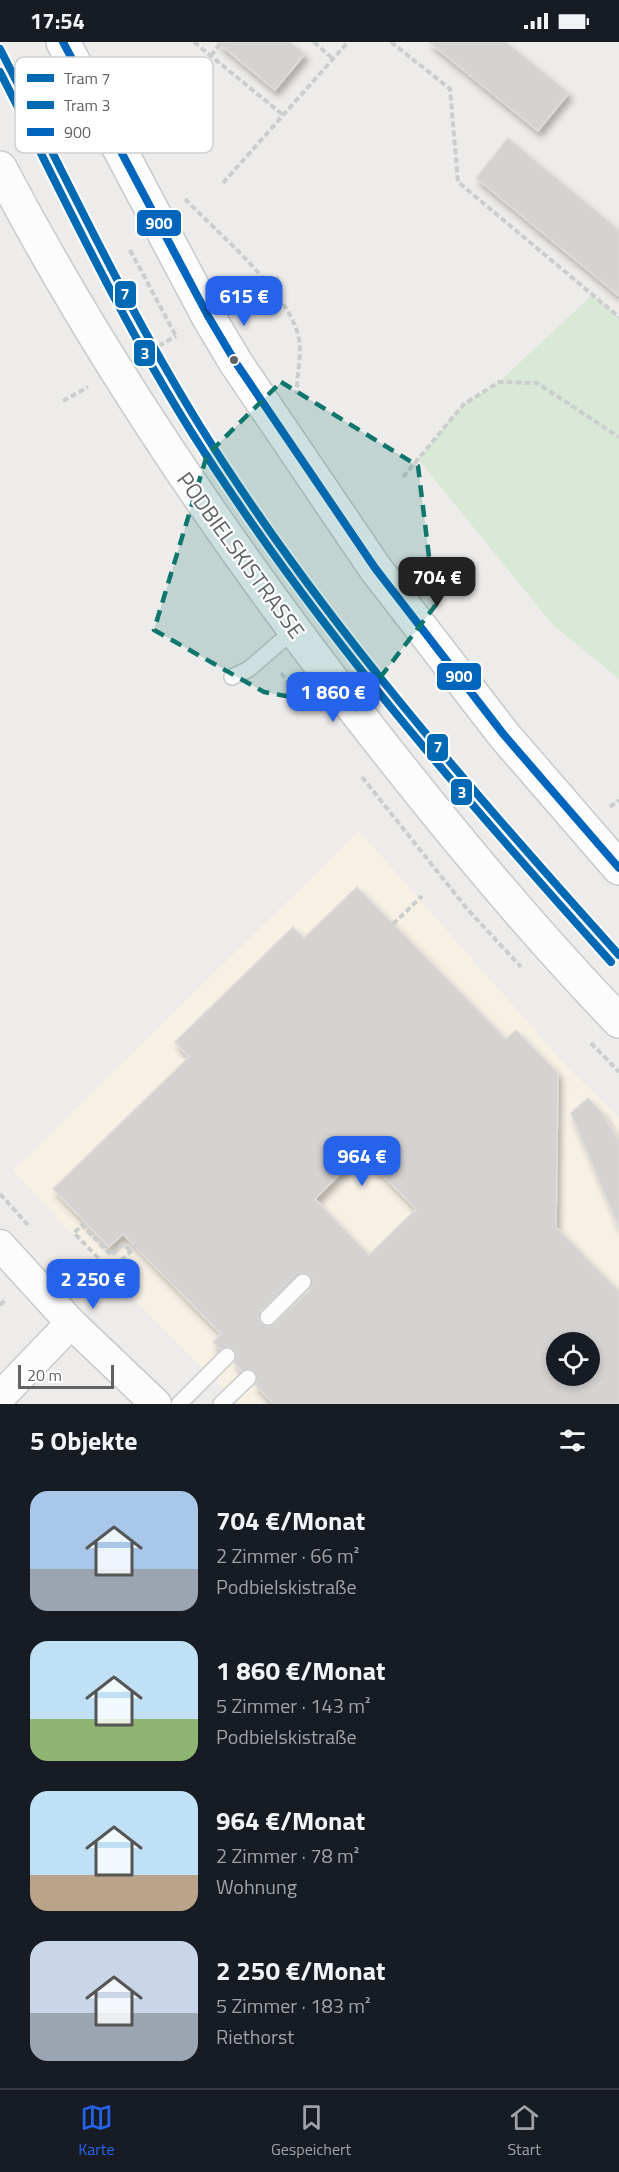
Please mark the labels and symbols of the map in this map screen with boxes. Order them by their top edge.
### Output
legend [15,57,213,153]
text: Tram 7 [64,66,110,90]
text: Tram 3 [64,93,110,117]
text: 900 [64,120,91,144]
line badge: 900 [136,209,182,237]
text: 900 [146,211,172,235]
pin: 615 € [202,276,286,327]
line badge: 7 [114,280,137,309]
text: 7 [121,282,129,306]
line badge: 3 [133,339,156,367]
text: 3 [141,341,149,365]
unlabelled marker [228,354,240,366]
street label: PODBIELSKISTRASSE [169,464,313,646]
pin: 704 € [395,557,479,608]
line badge: 900 [436,662,482,691]
text: 900 [446,664,472,688]
pin: 1 860 € [278,672,388,723]
line badge: 7 [426,733,449,762]
text: 7 [434,735,442,759]
line badge: 3 [450,778,473,806]
text: 3 [458,780,466,804]
pin: 964 € [320,1136,404,1187]
pin: 2 250 € [38,1259,148,1310]
scale bar [18,1362,114,1390]

